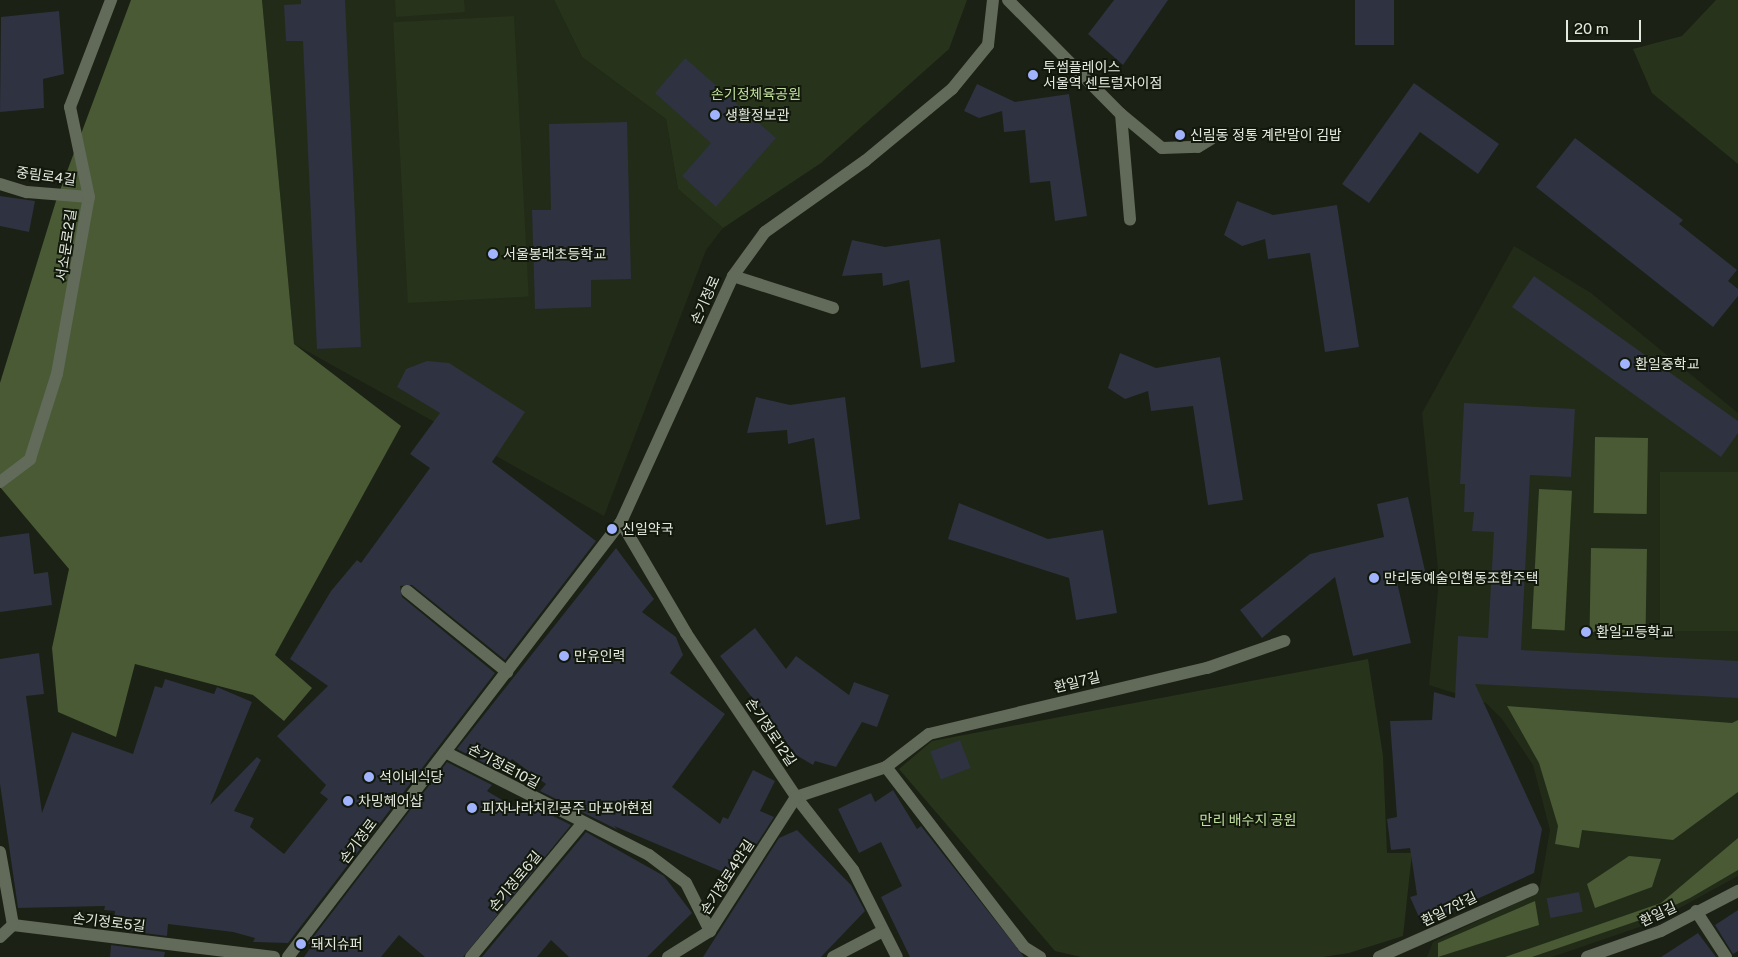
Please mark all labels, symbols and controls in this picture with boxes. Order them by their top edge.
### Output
scale bar [1568,10,1643,42]
text: 20 m [1574,20,1609,37]
place label: 투썸플레이스 서울역 센트럴자이점 [1043,59,1162,92]
marker: 투썸플레이스 서울역 센트럴자이점 [1027,69,1039,81]
park label: 손기정체육공원 [711,86,801,102]
place label: 생활정보관 [725,107,789,123]
marker: 생활정보관 [709,109,721,121]
place label: 신림동 정통 계란말이 김밥 [1190,127,1342,143]
marker: 신림동 정통 계란말이 김밥 [1174,129,1186,141]
street label: 중림로4길 [15,163,77,189]
street label: 서소문로2길 [53,208,79,282]
place label: 서울봉래초등학교 [503,246,606,262]
marker: 서울봉래초등학교 [487,248,499,260]
street label: 손기정로 [687,273,723,327]
place label: 환일중학교 [1635,356,1699,372]
marker: 환일중학교 [1619,358,1631,370]
place label: 신일약국 [622,521,674,537]
marker: 신일약국 [606,523,618,535]
place label: 만리동예술인협동조합주택 [1384,570,1539,586]
marker: 만리동예술인협동조합주택 [1368,572,1380,584]
place label: 환일고등학교 [1596,624,1673,640]
marker: 환일고등학교 [1580,626,1592,638]
place label: 만유인력 [574,648,626,664]
marker: 만유인력 [558,650,570,662]
street label: 환일7길 [1052,668,1102,696]
street label: 손기정로12길 [742,695,800,769]
street label: 손기정로10길 [465,740,543,792]
place label: 석이네식당 [379,769,443,785]
marker: 석이네식당 [363,771,375,783]
place label: 차밍헤어샵 [358,793,422,809]
marker: 차밍헤어샵 [342,795,354,807]
place label: 피자나라치킨공주 마포아현점 [482,800,653,816]
marker: 피자나라치킨공주 마포아현점 [466,802,478,814]
park label: 만리 배수지 공원 [1200,812,1296,828]
street label: 손기정로 [336,815,380,867]
street label: 손기정로4안길 [697,836,757,918]
street label: 손기정로6길 [485,848,545,914]
street label: 환일7안길 [1418,888,1480,930]
street label: 환일길 [1637,898,1679,930]
street label: 손기정로5길 [72,909,146,935]
place label: 돼지슈퍼 [311,936,363,952]
marker: 돼지슈퍼 [295,938,307,950]

